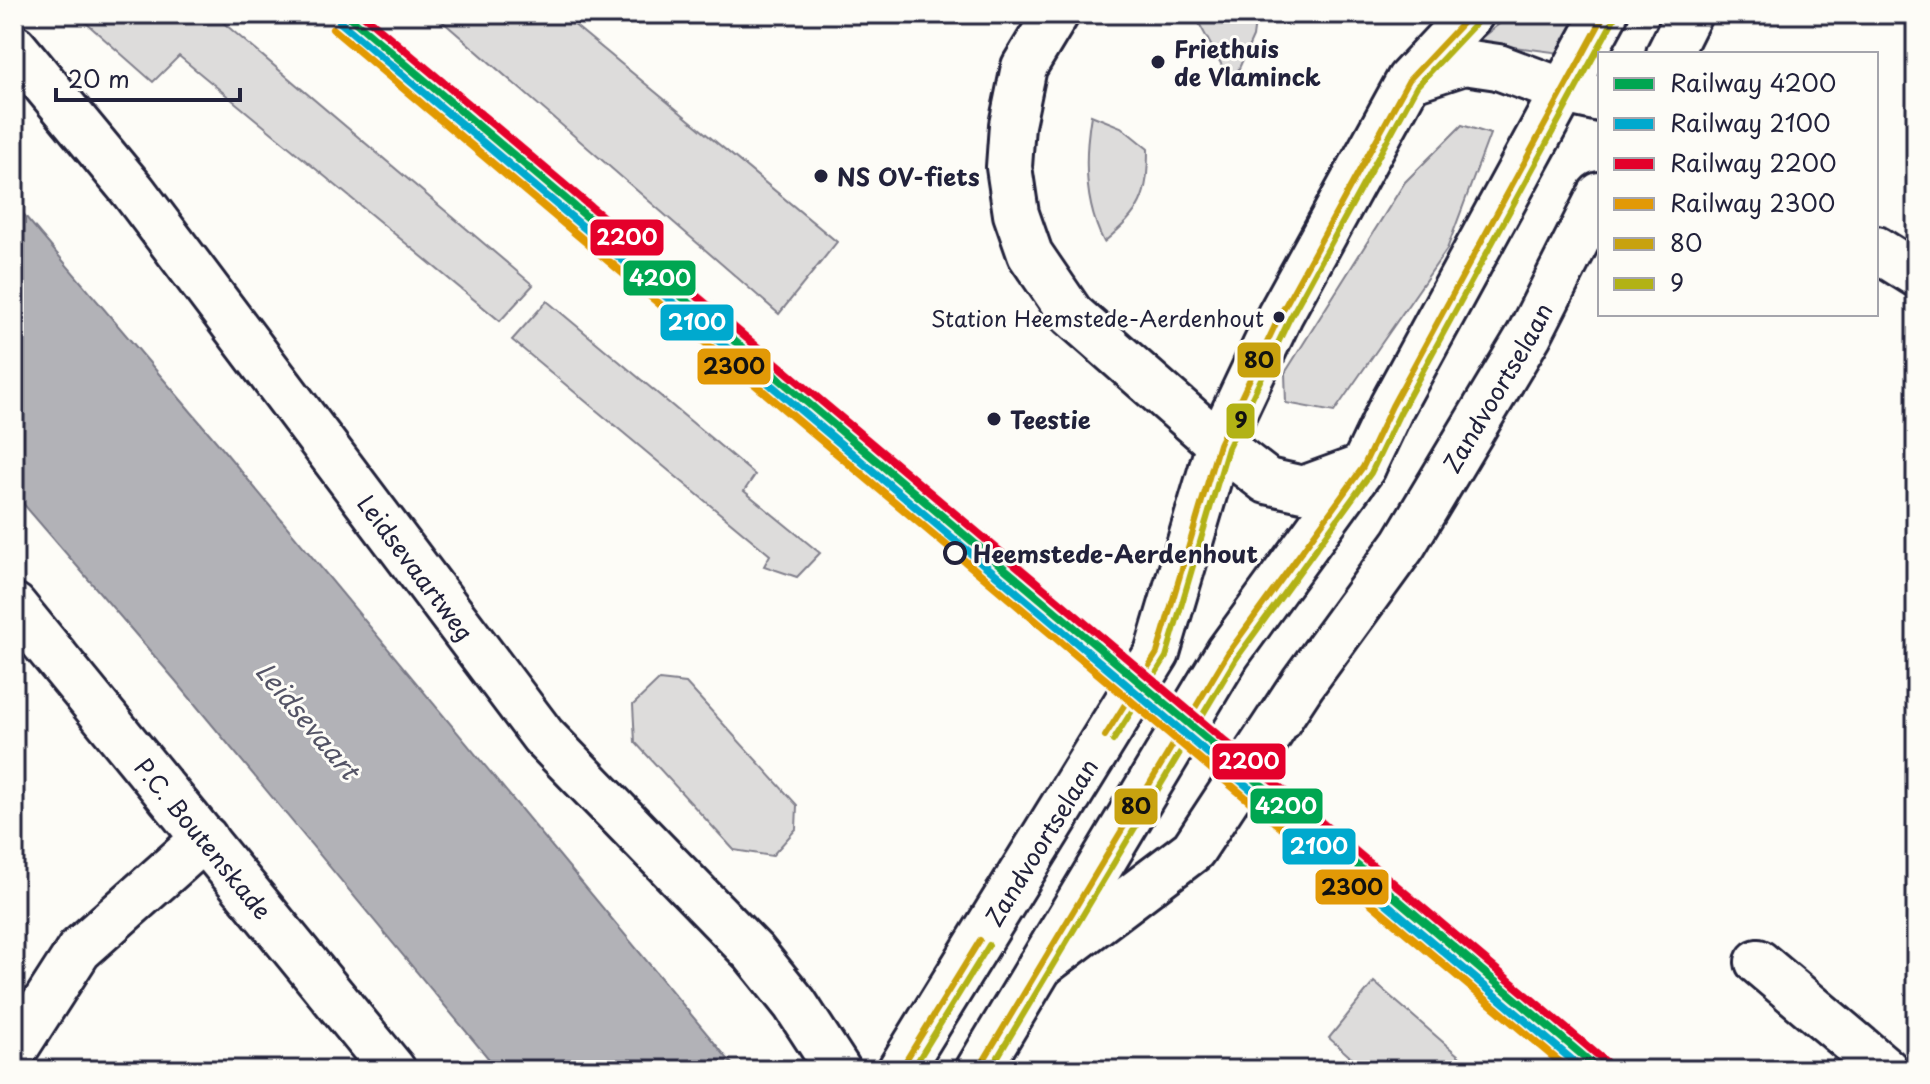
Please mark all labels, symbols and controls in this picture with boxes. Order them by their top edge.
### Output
place label: Friethuis de Vlaminck [1174,30,1321,94]
scale bar [56,52,240,102]
legend [1598,52,1878,316]
marker: Friethuis de Vlaminck [1149,53,1167,71]
text: 20 m [68,60,130,96]
text: Railway 4200 [1670,64,1836,100]
text: Railway 2100 [1670,104,1831,140]
text: Railway 2200 [1670,144,1837,180]
place label: NS OV-fiets [837,158,980,194]
marker: NS OV-fiets [812,167,830,185]
text: Railway 2300 [1670,184,1835,220]
line badge: 2200 [589,218,665,257]
text: 2200 [596,219,658,252]
text: 80 [1670,224,1703,260]
line badge: 4200 [622,259,697,297]
text: 4200 [629,260,691,293]
text: 9 [1670,264,1684,300]
street label: Zandvoortselaan [1433,296,1561,479]
place label: Station Heemstede-Aerdenhout [931,301,1264,334]
line badge: 2100 [659,303,735,342]
text: 2100 [668,304,726,337]
marker: Station Heemstede-Aerdenhout [1271,309,1287,325]
line badge: 80 [1236,341,1282,379]
text: 80 [1244,342,1274,375]
line badge: 2300 [696,347,772,386]
text: 2300 [703,348,765,381]
place label: Teestie [1010,401,1091,437]
line badge: 9 [1225,402,1256,440]
text: 9 [1234,402,1248,435]
marker: Teestie [985,410,1003,428]
street label: Leidsevaartweg [349,487,483,648]
place label: Heemstede-Aerdenhout [973,535,1258,571]
marker: Heemstede-Aerdenhout [944,542,966,564]
water label: Leidsevaart [247,653,371,790]
line badge: 2200 [1211,742,1287,781]
text: 2200 [1218,743,1280,776]
street label: P.C. Boutenskade [127,750,281,927]
street label: Zandvoortselaan [975,751,1106,933]
line badge: 80 [1113,787,1159,826]
line badge: 4200 [1249,787,1324,825]
text: 80 [1121,788,1151,821]
text: 4200 [1255,788,1317,821]
line badge: 2100 [1281,827,1357,866]
text: 2100 [1290,828,1348,861]
line badge: 2300 [1314,868,1390,906]
text: 2300 [1321,869,1383,902]

